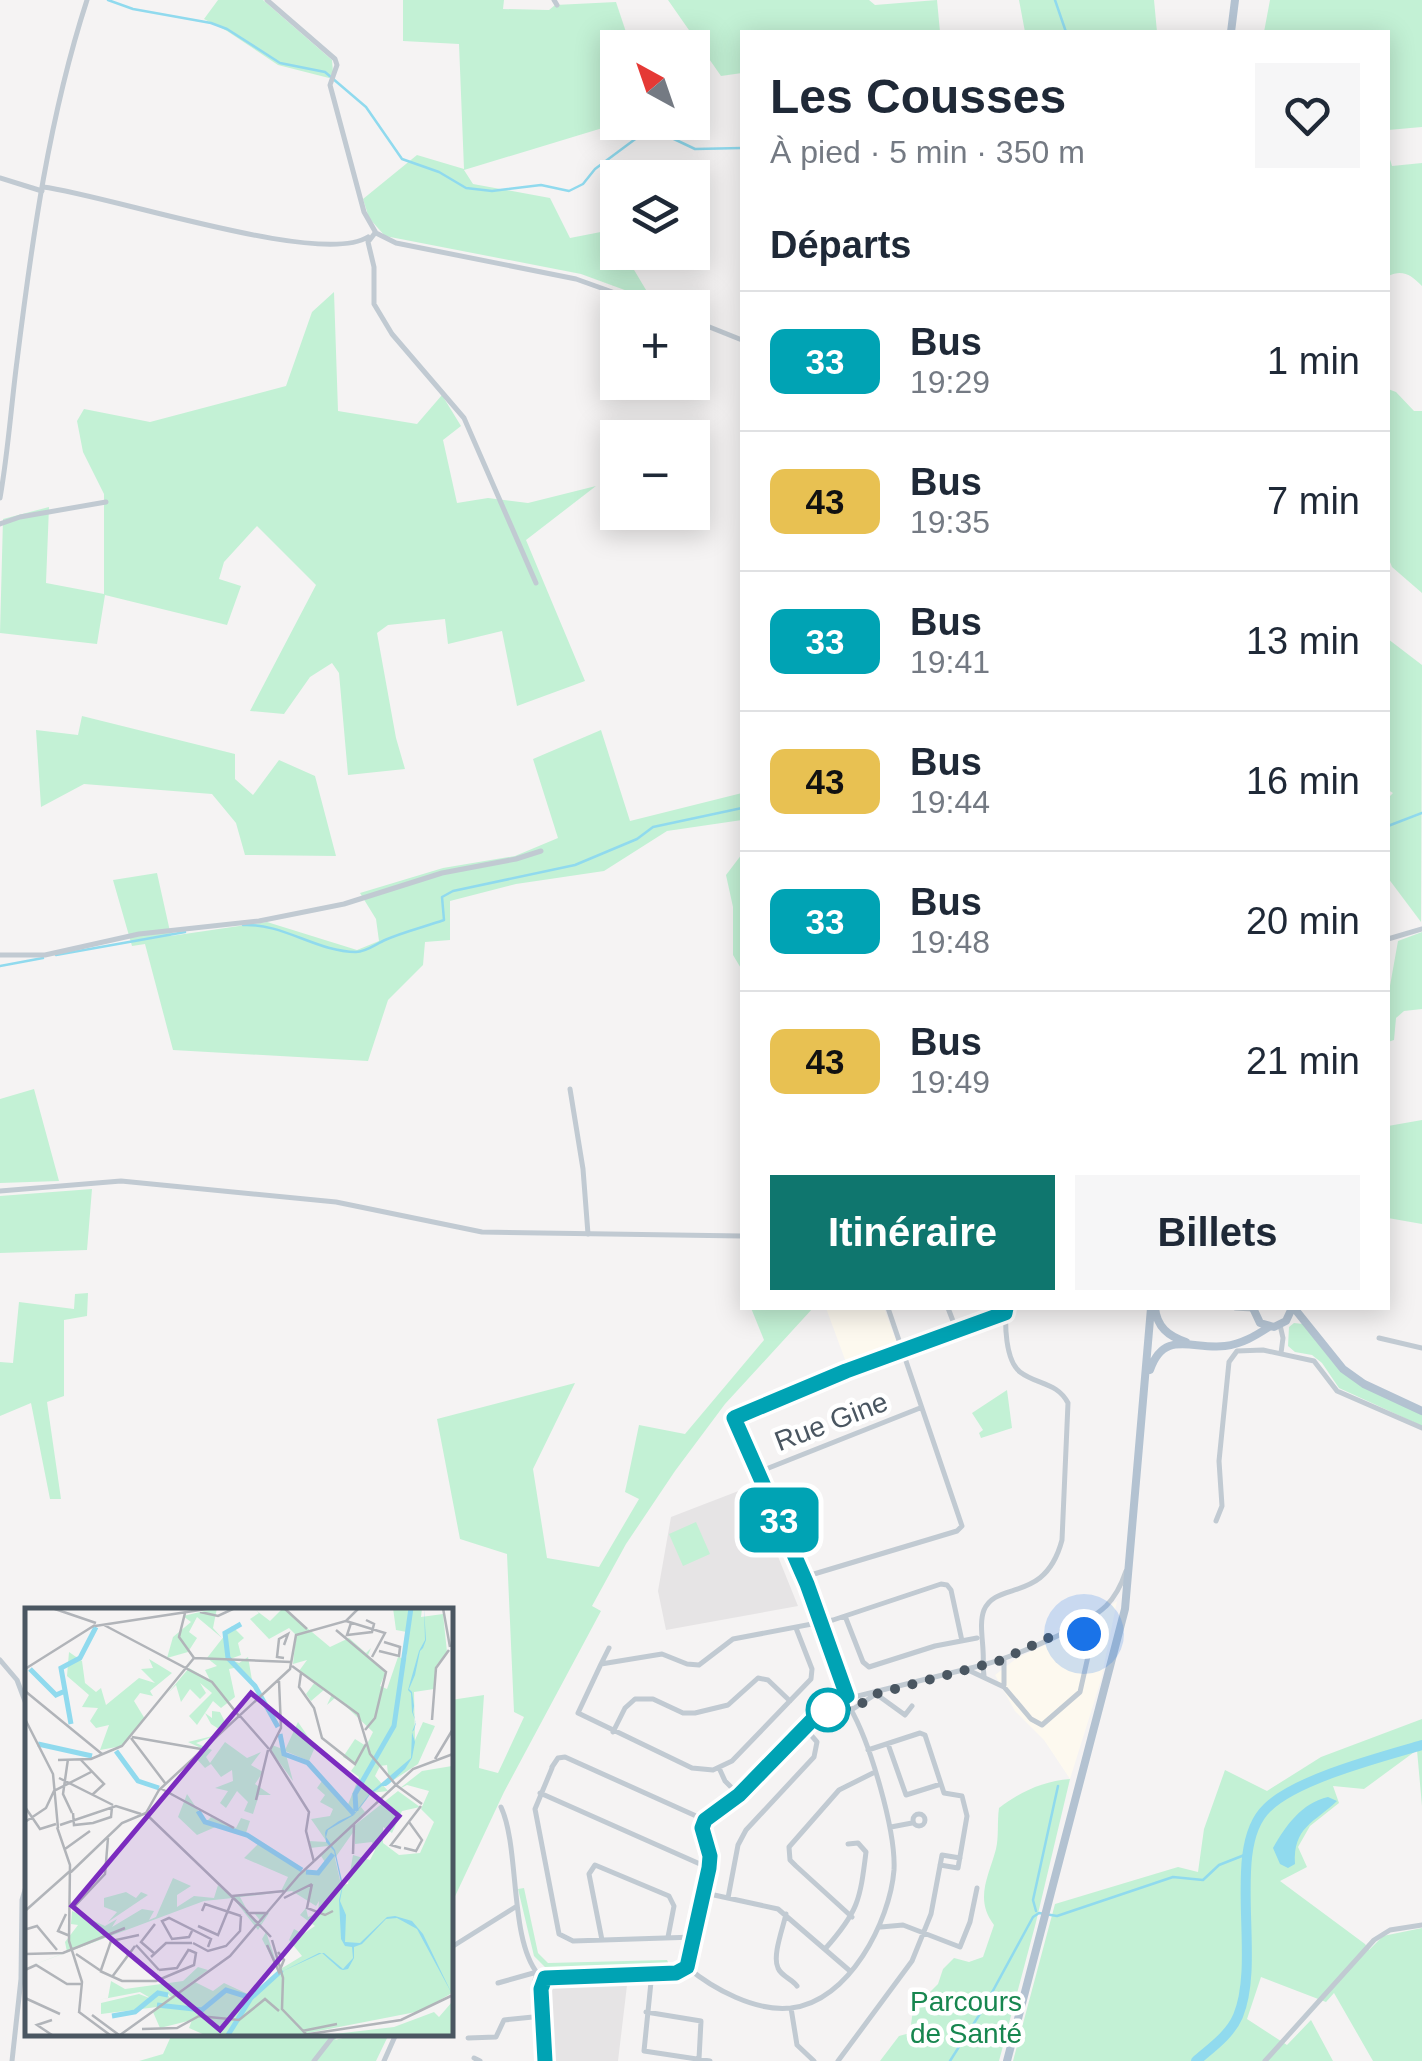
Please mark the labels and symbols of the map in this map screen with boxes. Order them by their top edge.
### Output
north arrow [600,30,710,140]
street label: Rue Gine [770,1386,892,1457]
line badge: 33 [734,1488,824,1552]
inset map [25,1608,452,2036]
your location [1059,1609,1109,1659]
unlabelled marker [807,1689,849,1731]
park label: Parcours de Santé [910,1986,1022,2049]

